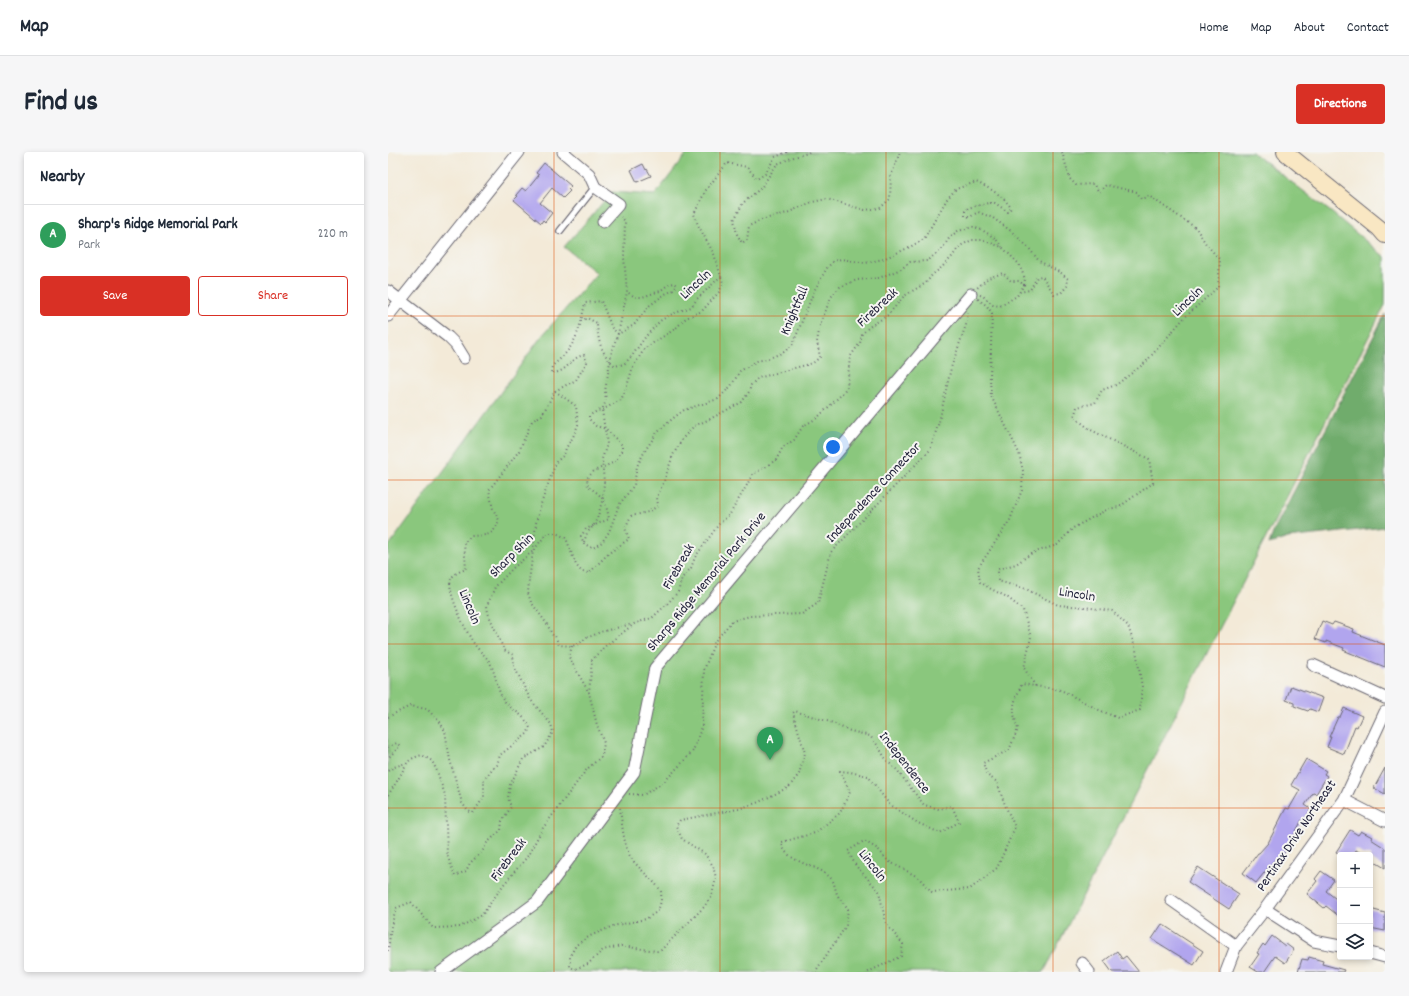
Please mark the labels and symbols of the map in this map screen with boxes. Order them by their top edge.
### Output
street label: Lincoln [676,265,716,305]
street label: Lincoln [1168,282,1208,322]
street label: Knightfall [776,283,814,339]
street label: Firebreak [853,284,903,332]
your location [823,437,843,457]
street label: Independence Connector [822,438,927,548]
street label: Sharps Ridge Memorial Park Drive [643,508,771,656]
street label: Sharp Shin [485,529,539,583]
street label: Firebreak [658,540,700,594]
street label: Lincoln [1057,582,1097,608]
street label: Lincoln [453,586,485,628]
pin: A [757,727,783,760]
street label: Independence [873,728,935,798]
street label: Pertinax Drive Northeast [1252,776,1342,896]
street label: Firebreak [486,834,532,886]
street label: Lincoln [853,845,891,887]

